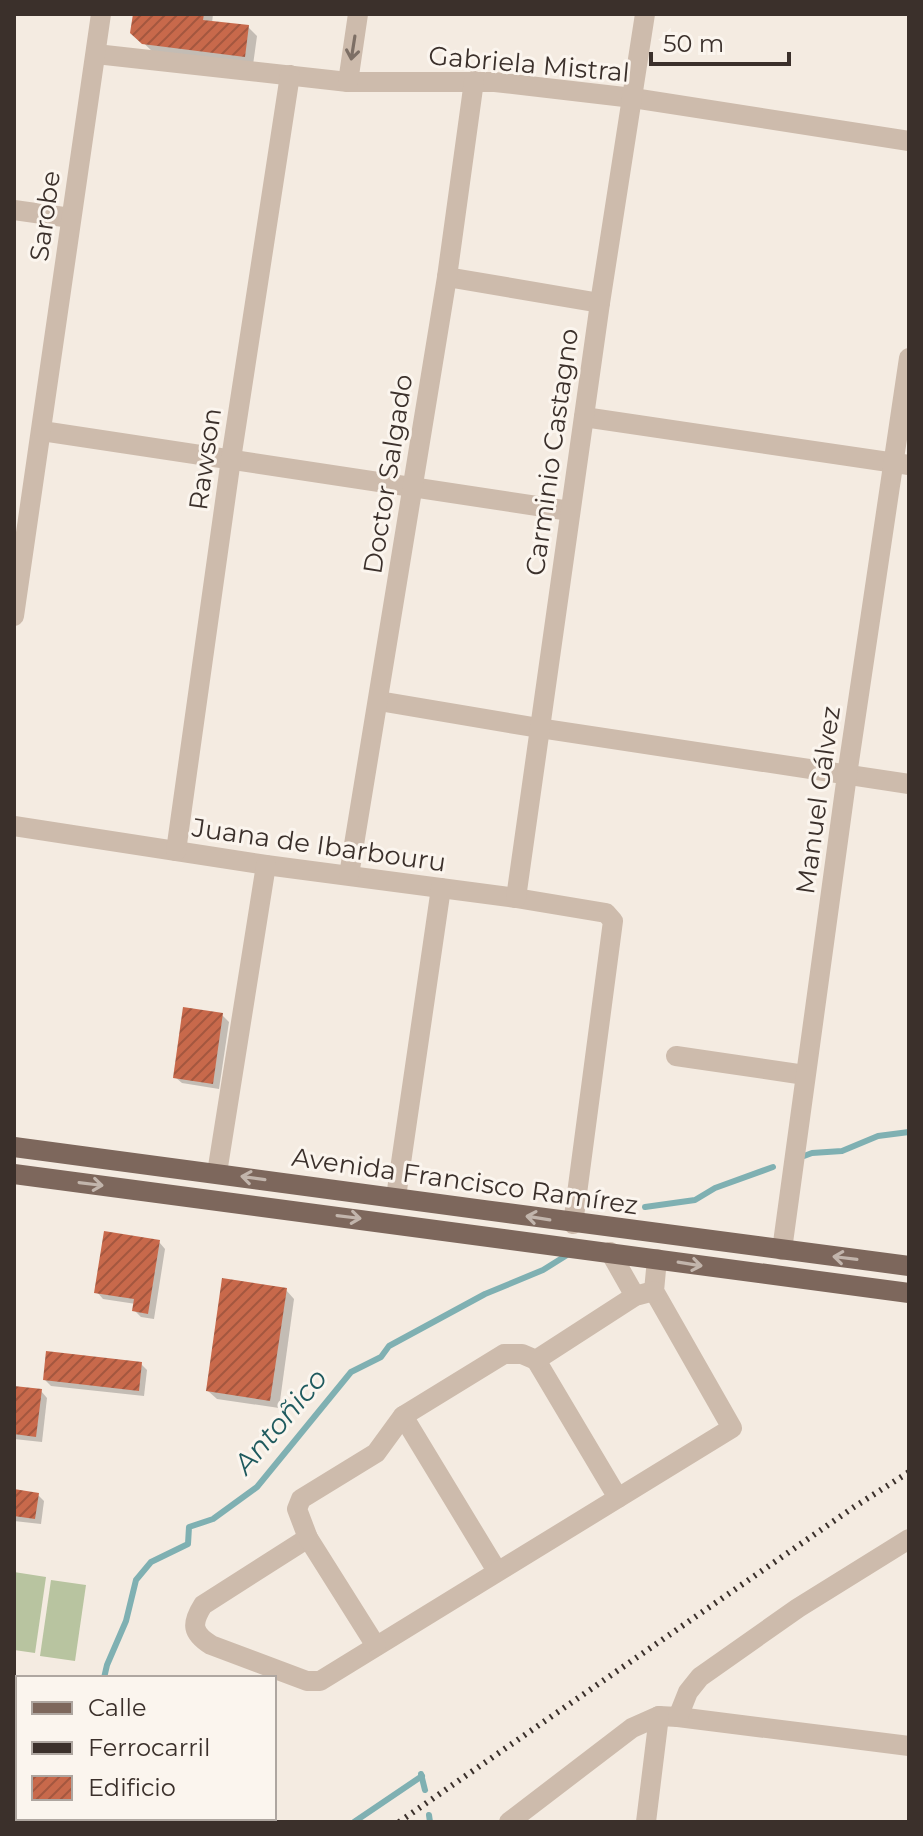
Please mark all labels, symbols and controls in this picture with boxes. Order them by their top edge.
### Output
scale bar [651,16,789,66]
text: 50 m [663,29,724,58]
one-way arrow [345,35,360,60]
street label: Gabriela Mistral [427,39,631,89]
street label: Sarobe [23,169,67,263]
street label: Carminio Castagno [519,326,585,578]
street label: Doctor Salgado [356,372,420,576]
street label: Rawson [182,406,228,512]
street label: Manuel Gálvez [789,704,847,896]
street label: Juana de Ibarbouru [189,811,448,879]
street label: Avenida Francisco Ramírez [290,1141,640,1221]
one-way arrow [240,1170,266,1185]
one-way arrow [78,1177,103,1192]
one-way arrow [336,1210,361,1225]
one-way arrow [525,1210,551,1225]
one-way arrow [832,1251,859,1266]
one-way arrow [677,1257,702,1272]
water label: Antoñico [225,1361,334,1482]
legend [16,1676,276,1820]
text: Calle [88,1693,146,1722]
text: Ferrocarril [88,1733,211,1762]
text: Edificio [88,1773,176,1802]

